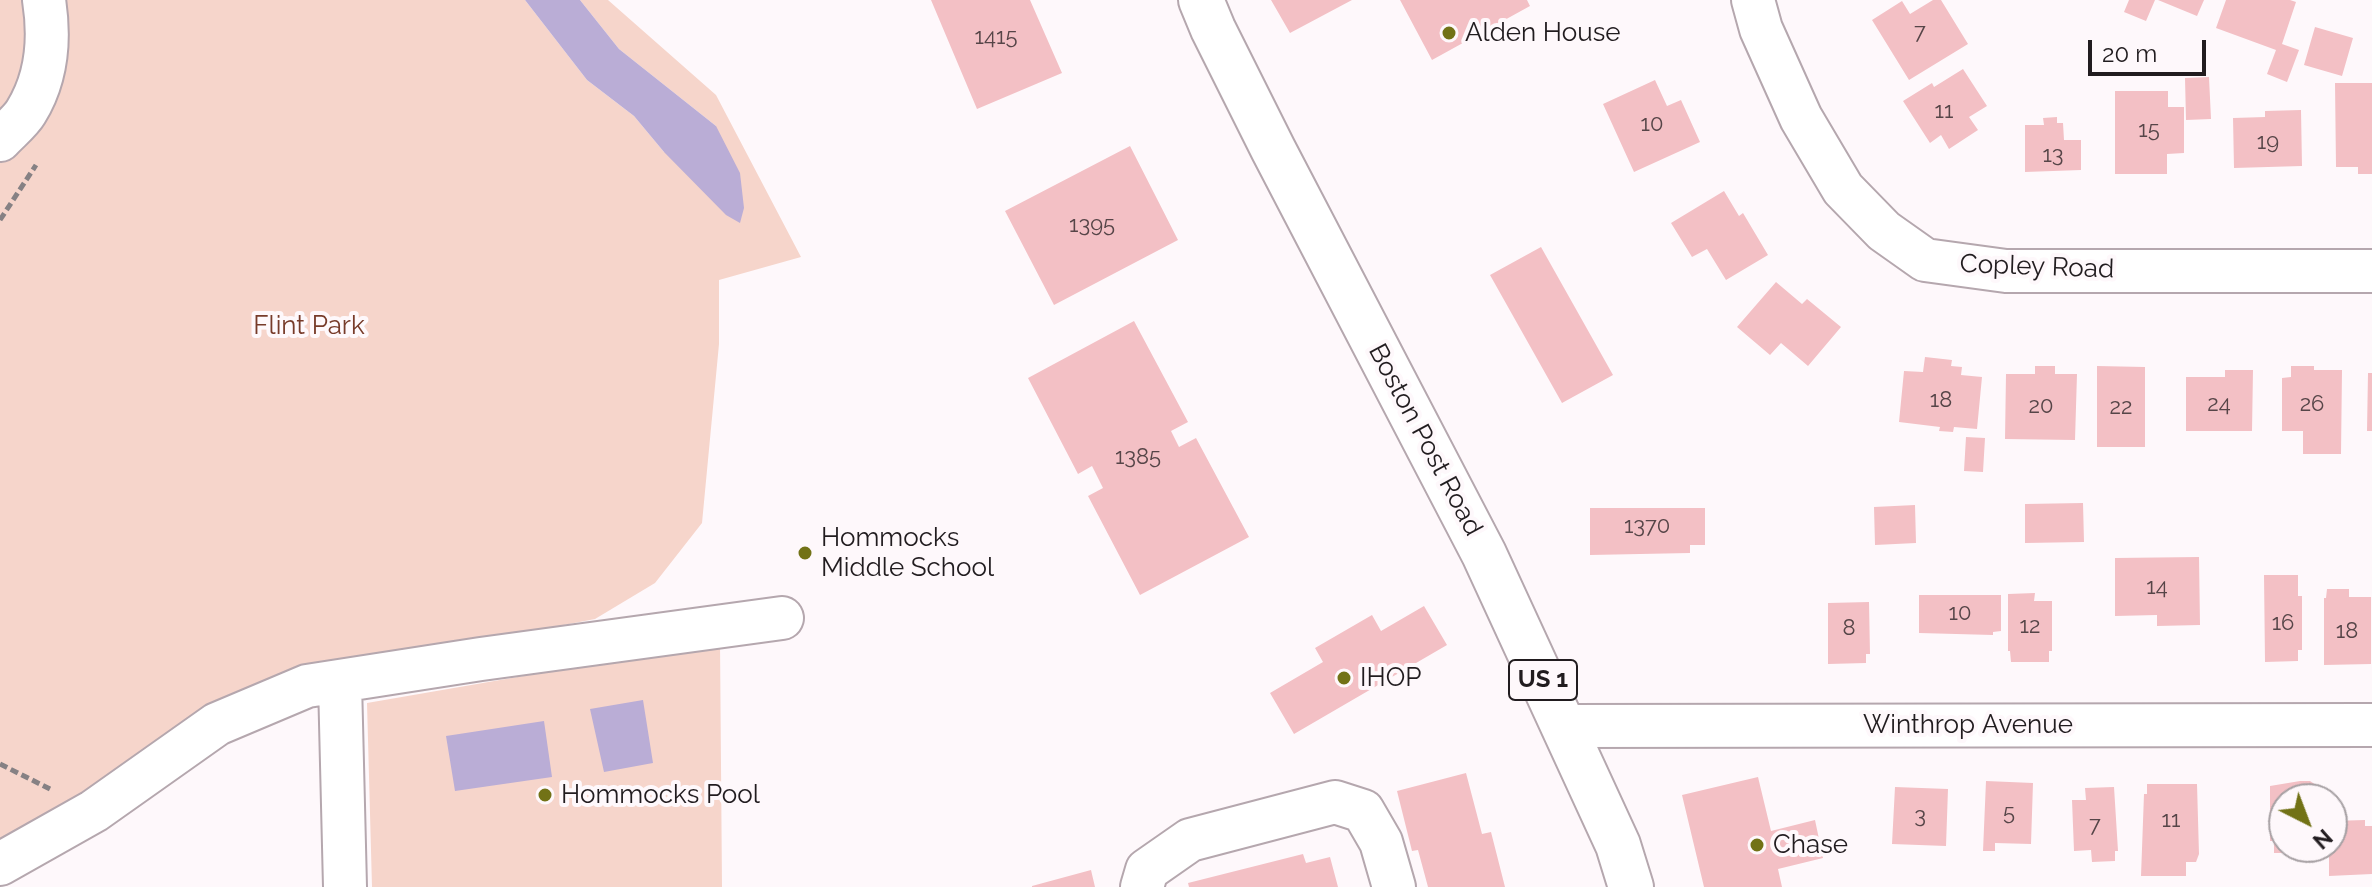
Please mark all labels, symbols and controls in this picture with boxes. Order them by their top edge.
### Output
place label: Alden House [1465,17,1621,49]
house number: 7 [1914,19,1926,45]
house number: 1415 [975,24,1017,50]
marker: Alden House [1440,24,1458,42]
scale bar [2092,24,2210,74]
text: 20 m [2102,39,2157,68]
house number: 11 [1935,98,1953,124]
house number: 10 [1641,111,1663,137]
house number: 15 [2138,117,2160,143]
house number: 19 [2257,129,2279,155]
house number: 13 [2042,142,2064,168]
house number: 1395 [1069,212,1115,238]
street label: Copley Road [1959,249,2115,285]
park label: Flint Park [253,310,365,342]
street label: Boston Post Road [1361,339,1489,541]
house number: 18 [1930,387,1952,413]
house number: 24 [2207,391,2231,417]
house number: 26 [2300,391,2324,417]
house number: 20 [2029,393,2053,419]
house number: 22 [2110,394,2132,420]
house number: 1385 [1115,444,1161,470]
house number: 1370 [1624,513,1670,539]
place label: Hommocks Middle School [821,522,994,584]
marker: Hommocks Middle School [796,544,814,562]
house number: 14 [2146,574,2168,600]
house number: 10 [1949,600,1971,626]
house number: 16 [2272,610,2294,636]
house number: 12 [2020,613,2040,639]
house number: 8 [1842,615,1856,641]
house number: 18 [2336,618,2358,644]
road number: US 1 [1509,660,1577,700]
place label: IHOP [1360,662,1421,694]
marker: IHOP [1335,669,1353,687]
street label: Winthrop Avenue [1863,709,2073,741]
place label: Hommocks Pool [561,779,760,811]
north arrow [2268,783,2348,863]
marker: Hommocks Pool [536,786,554,804]
house number: 5 [2003,800,2015,826]
house number: 3 [1914,803,1926,829]
house number: 11 [2162,807,2180,833]
house number: 7 [2089,812,2101,838]
text: N [2308,824,2338,855]
place label: Chase [1773,829,1848,861]
marker: Chase [1748,836,1766,854]

